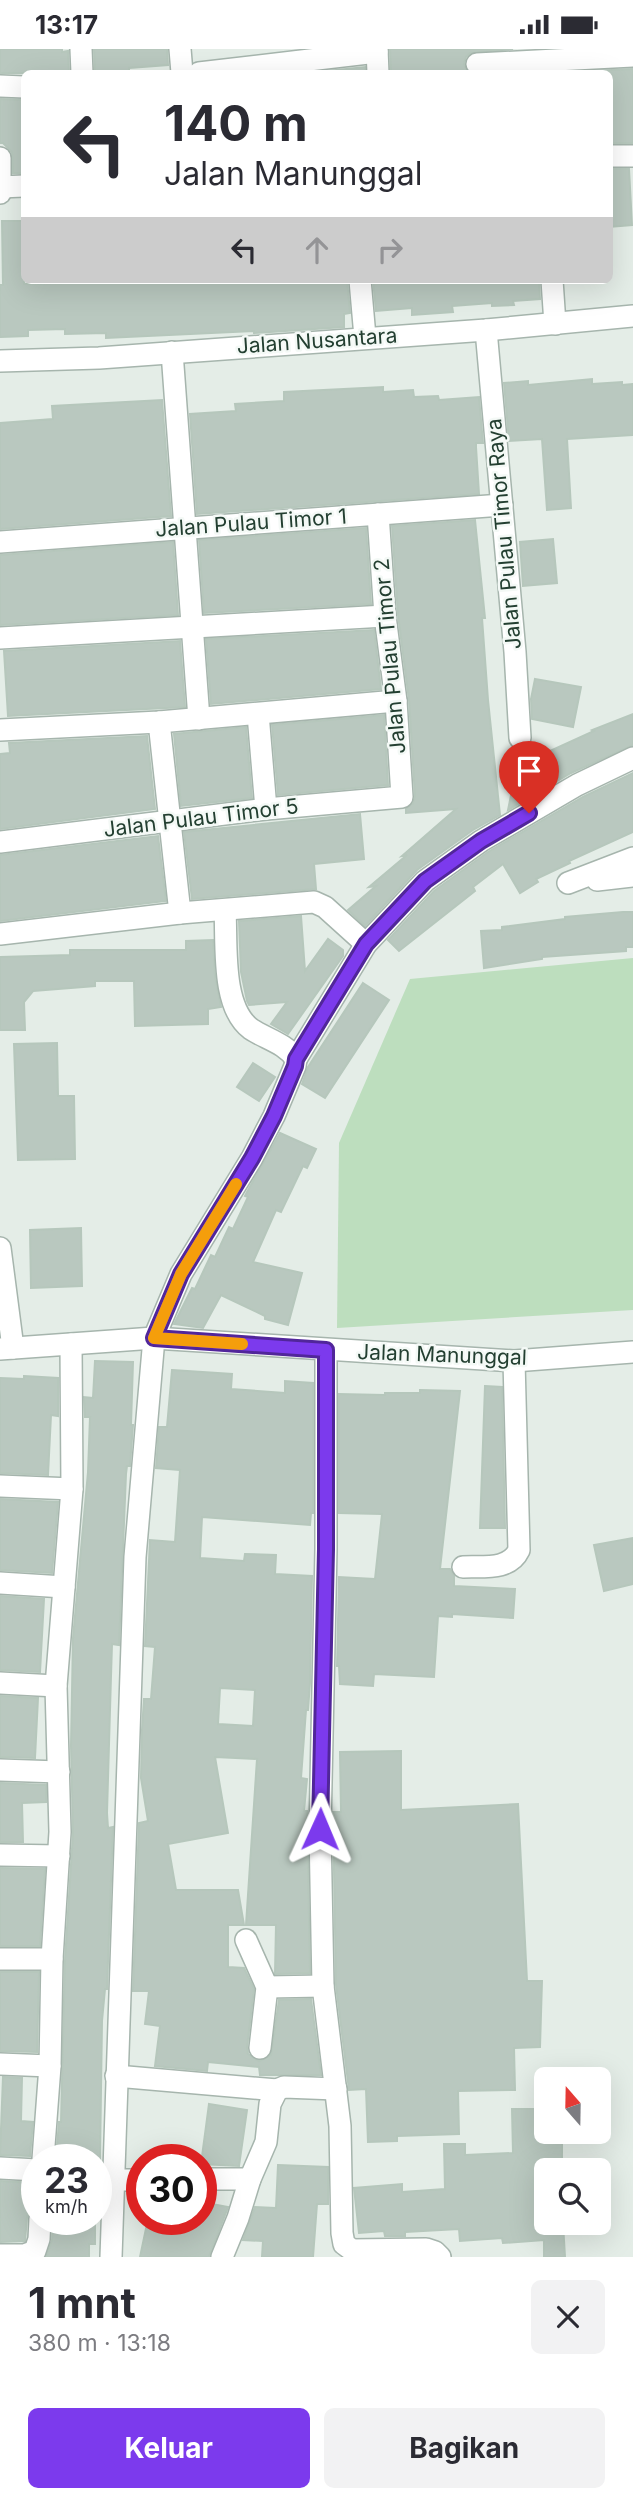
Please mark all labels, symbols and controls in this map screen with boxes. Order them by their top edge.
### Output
text: 13:17 [35,9,98,40]
text: 140 m [164,94,308,153]
icon: left [49,98,140,189]
text: Jalan Manunggal [164,154,422,193]
icon: left [225,231,263,269]
icon: ahead [298,231,336,269]
icon: right [371,231,409,269]
street label: Jalan Nusantara [236,322,398,359]
street label: Jalan Pulau Timor Raya [481,417,526,651]
street label: Jalan Pulau Timor 1 [154,503,348,542]
street label: Jalan Pulau Timor 2 [368,557,411,755]
pin [499,741,559,813]
icon: arrive [510,752,548,790]
street label: Jalan Pulau Timor 5 [102,793,300,842]
street label: Jalan Manunggal [357,1339,527,1370]
position arrow [283,1792,357,1866]
north arrow [534,2067,611,2144]
map controls [534,2067,611,2235]
speed limit sign: 30 [126,2144,217,2235]
button: search [534,2158,611,2235]
text: 23 [44,2159,89,2201]
text: km/h [45,2196,88,2217]
text: 1 mnt [28,2277,136,2328]
button: close [531,2280,605,2354]
text: 380 m · 13:18 [28,2329,171,2357]
button: Keluar [28,2408,310,2488]
button: Bagikan [324,2408,605,2488]

